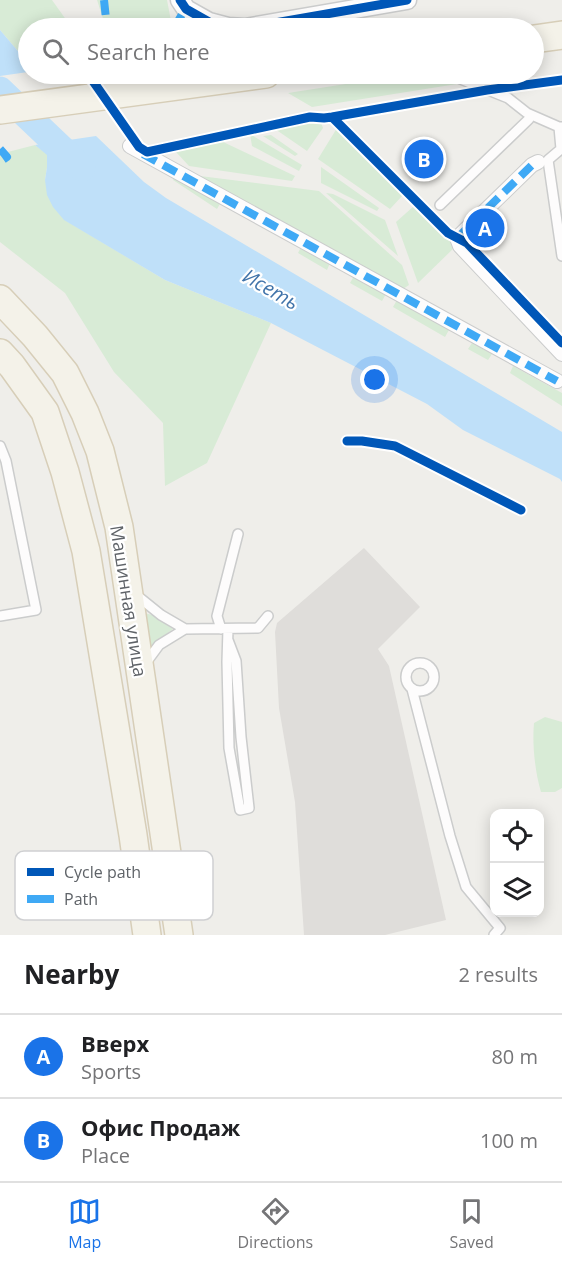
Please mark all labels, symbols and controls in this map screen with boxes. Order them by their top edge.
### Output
search box [18,18,544,84]
icon: search [39,35,72,68]
text: Search here [87,36,210,66]
pin: B [404,136,444,182]
pin: A [466,206,504,250]
water label: Исеть [238,262,304,316]
your location [360,365,389,394]
street label: Машинная улица [105,524,153,678]
map controls [490,809,544,917]
button: locate [490,809,544,863]
legend [15,851,213,920]
text: Cycle path [64,861,141,883]
button: layers [490,863,544,917]
text: Path [64,888,98,910]
text: Nearby [24,956,119,992]
text: 2 results [458,961,538,988]
text: Вверх [81,1028,149,1058]
text: A [37,1043,50,1070]
text: 80 m [491,1043,538,1070]
text: Sports [81,1058,141,1085]
text: Офис Продаж [81,1112,240,1142]
text: B [37,1127,50,1154]
text: 100 m [480,1127,538,1154]
text: Place [81,1142,130,1169]
tab: Map [68,1195,101,1253]
tab: Directions [238,1195,313,1253]
tab: Saved [449,1195,494,1253]

